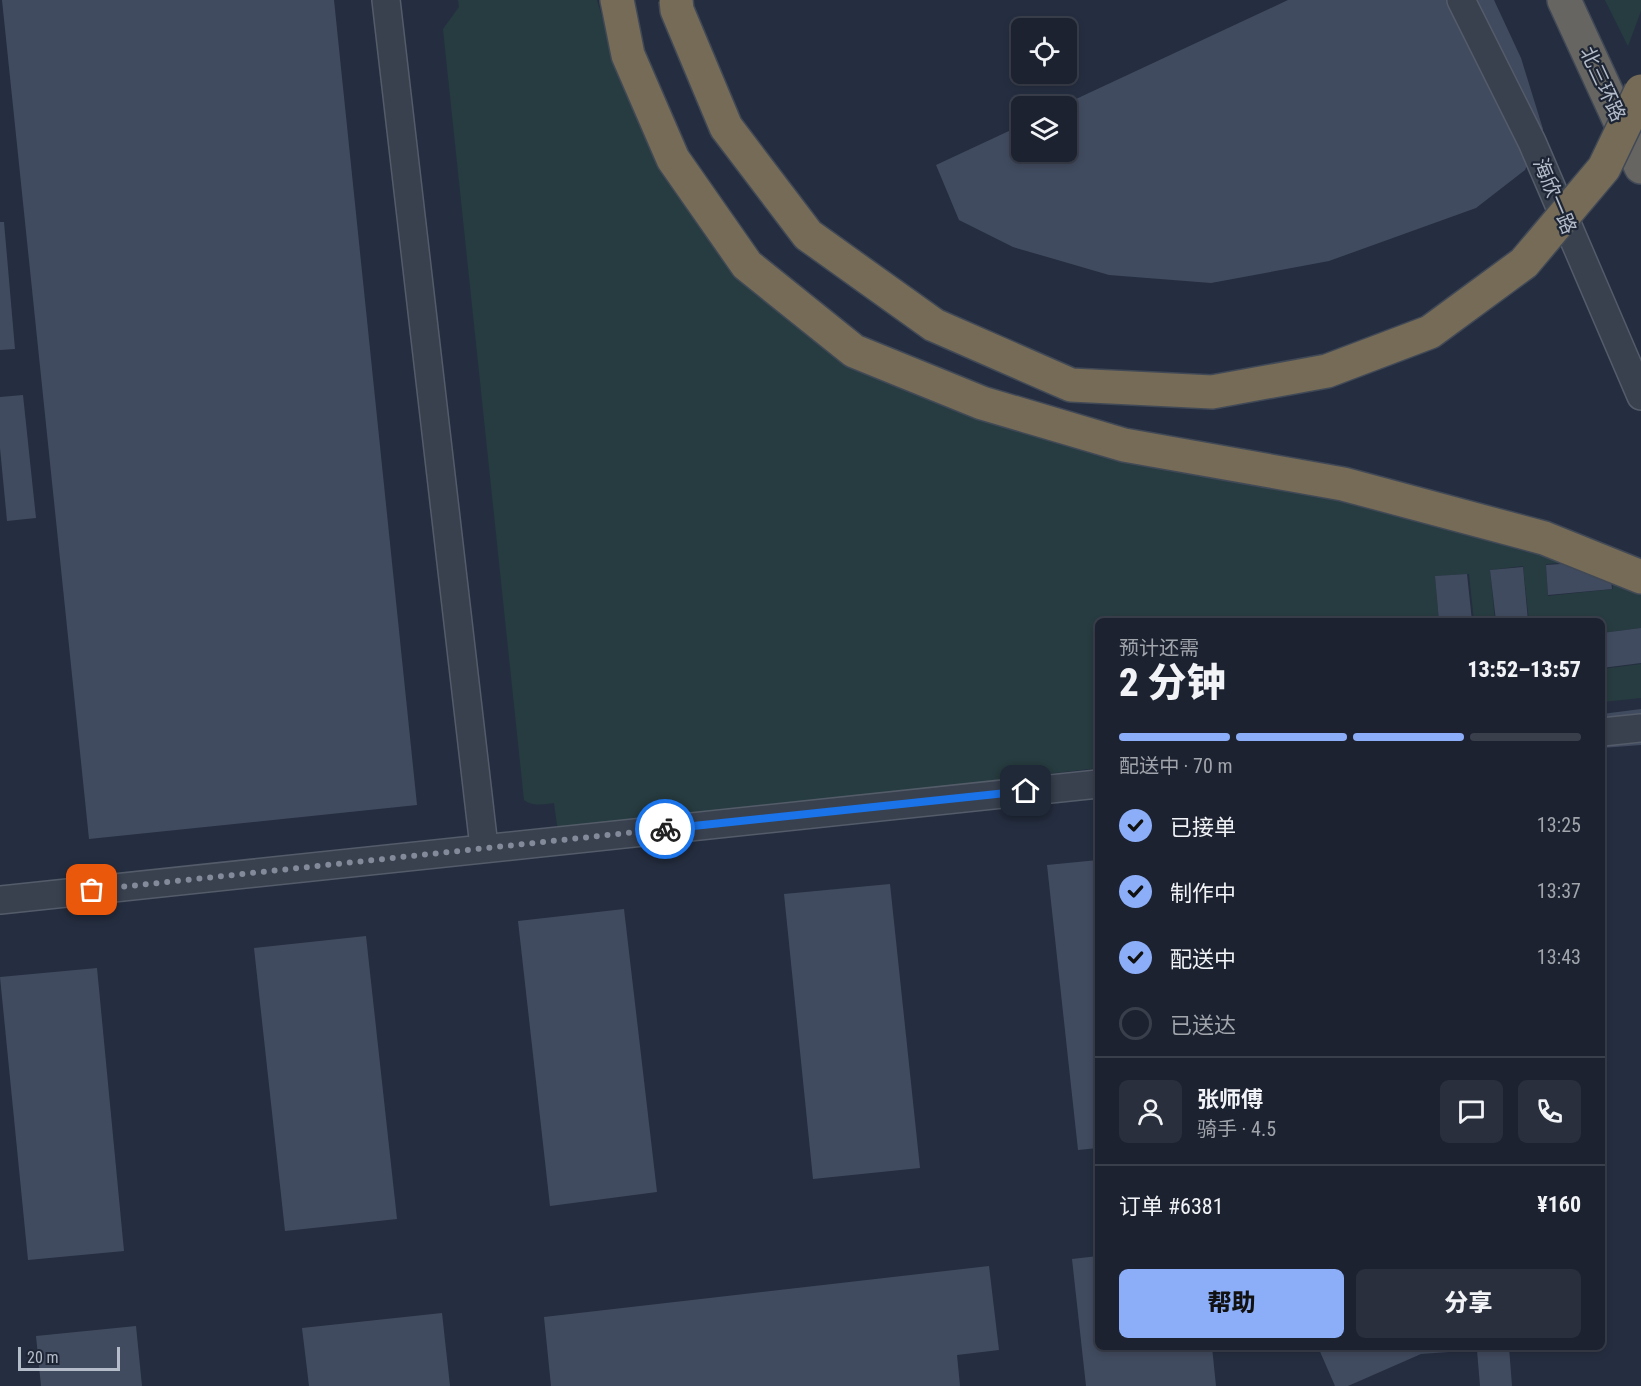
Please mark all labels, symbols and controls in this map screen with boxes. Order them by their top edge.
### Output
map controls [1011,18,1077,162]
button: locate [1011,18,1077,84]
street label: 北三环路 [1575,43,1631,125]
button: layers [1011,96,1077,162]
street label: 海欣一路 [1528,154,1582,238]
text: 预计还需 [1119,636,1199,660]
text: 13:52–13:57 [1467,657,1581,682]
text: 2 分钟 [1119,660,1226,706]
text: 配送中 · 70 m [1119,754,1232,778]
pin [1000,765,1051,816]
icon: home [1009,774,1042,807]
courier [635,799,695,859]
icon: check [1119,809,1152,842]
icon: bike [649,813,682,846]
text: 13:25 [1537,813,1581,837]
text: 已接单 [1170,815,1236,840]
pin [66,864,117,915]
icon: bag [75,873,108,906]
icon: check [1119,875,1152,908]
text: 13:37 [1537,879,1581,903]
text: 制作中 [1170,881,1236,906]
icon: check [1119,941,1152,974]
text: 13:43 [1537,945,1581,969]
text: 配送中 [1170,947,1236,972]
text: 已送达 [1170,1013,1236,1038]
button: person [1119,1080,1182,1143]
button: chat [1440,1080,1503,1143]
button: phone [1518,1080,1581,1143]
text: 张师傅 [1197,1087,1263,1112]
text: 骑手 · 4.5 [1197,1117,1276,1141]
text: ¥160 [1537,1192,1581,1217]
text: 订单 #6381 [1119,1194,1224,1219]
button: 帮助 [1119,1269,1344,1338]
button: 分享 [1356,1269,1581,1338]
scale bar [18,1344,120,1372]
text: 20 m [27,1348,59,1367]

